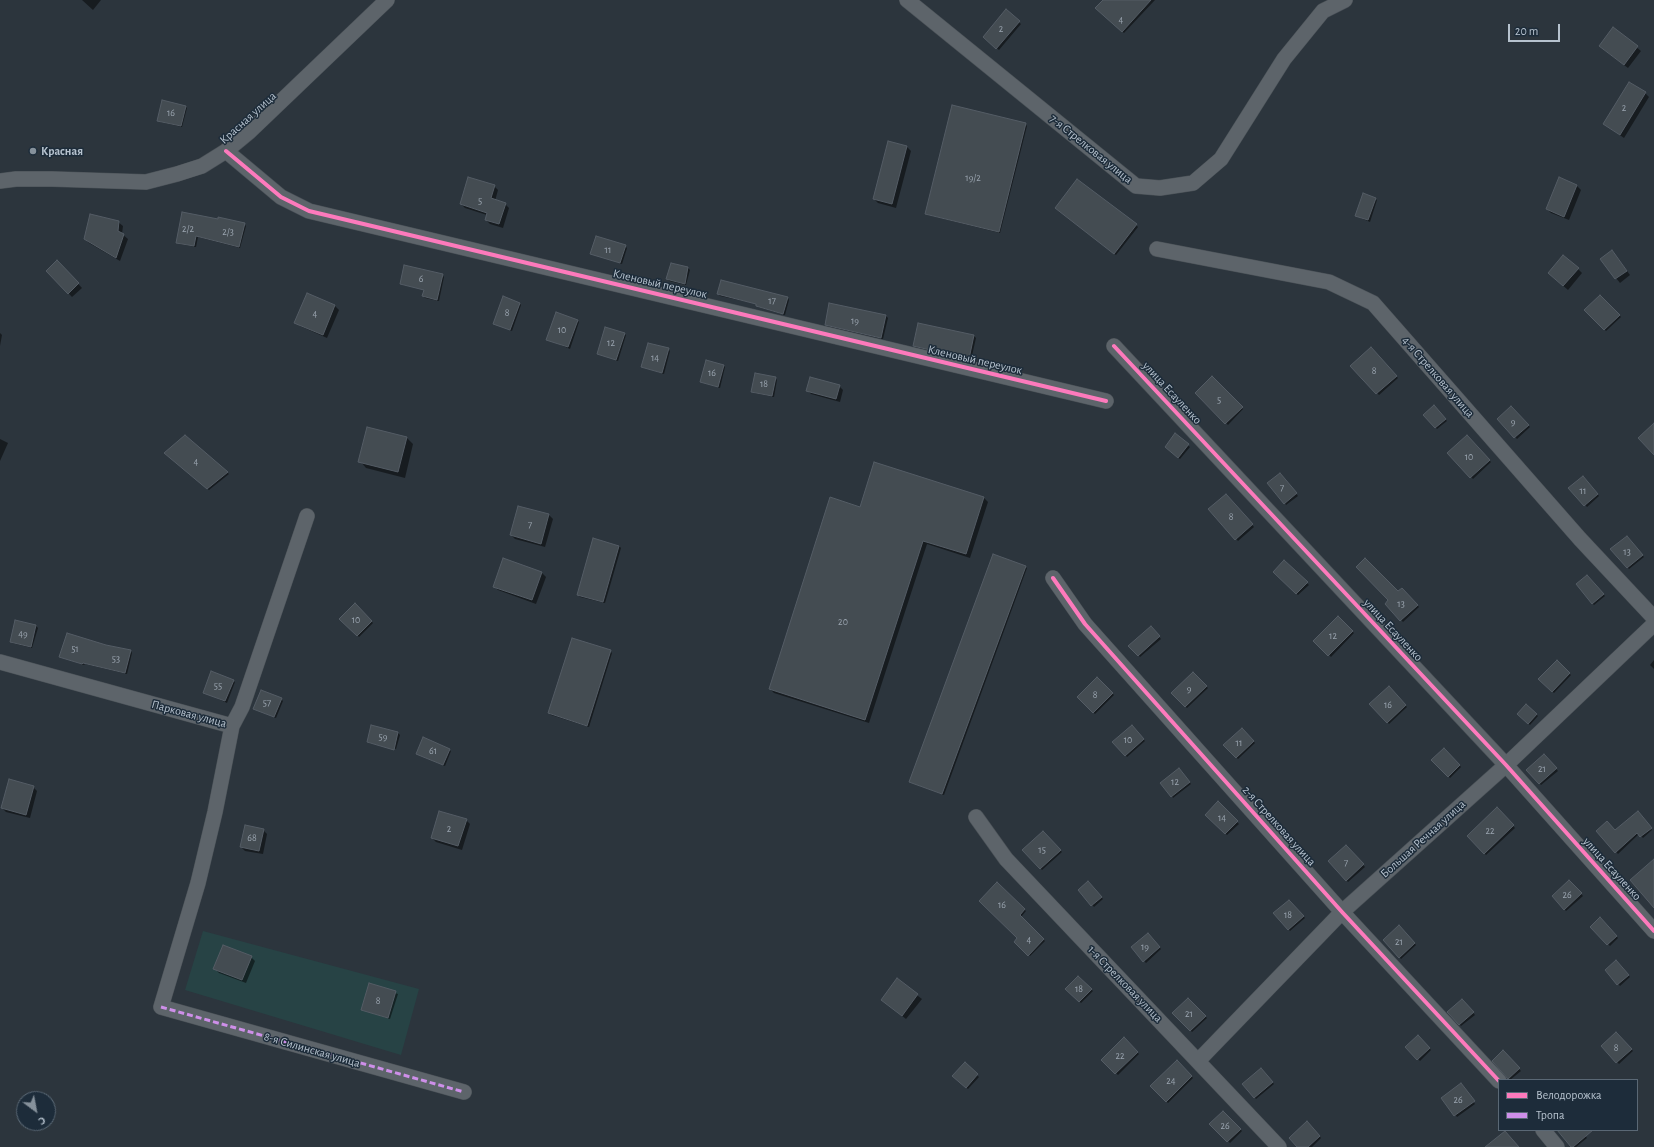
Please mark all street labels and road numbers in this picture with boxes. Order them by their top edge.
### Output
street label: Красная улица [217,89,279,147]
street label: 7-я Стрелковая улица [1047,111,1135,187]
street label: Кленовый переулок [611,266,709,302]
street label: 4-я Стрелковая улица [1399,333,1477,421]
street label: Кленовый переулок [926,342,1024,378]
street label: улица Есауленко [1139,359,1205,427]
street label: улица Есауленко [1360,596,1426,664]
street label: Парковая улица [150,697,228,731]
street label: 2-я Стрелковая улица [1239,783,1319,869]
street label: Большая Речная улица [1378,797,1468,881]
street label: улица Есауленко [1580,834,1644,904]
street label: 1-я Стрелковая улица [1085,943,1165,1025]
street label: 8-я Силинская улица [262,1029,362,1071]

